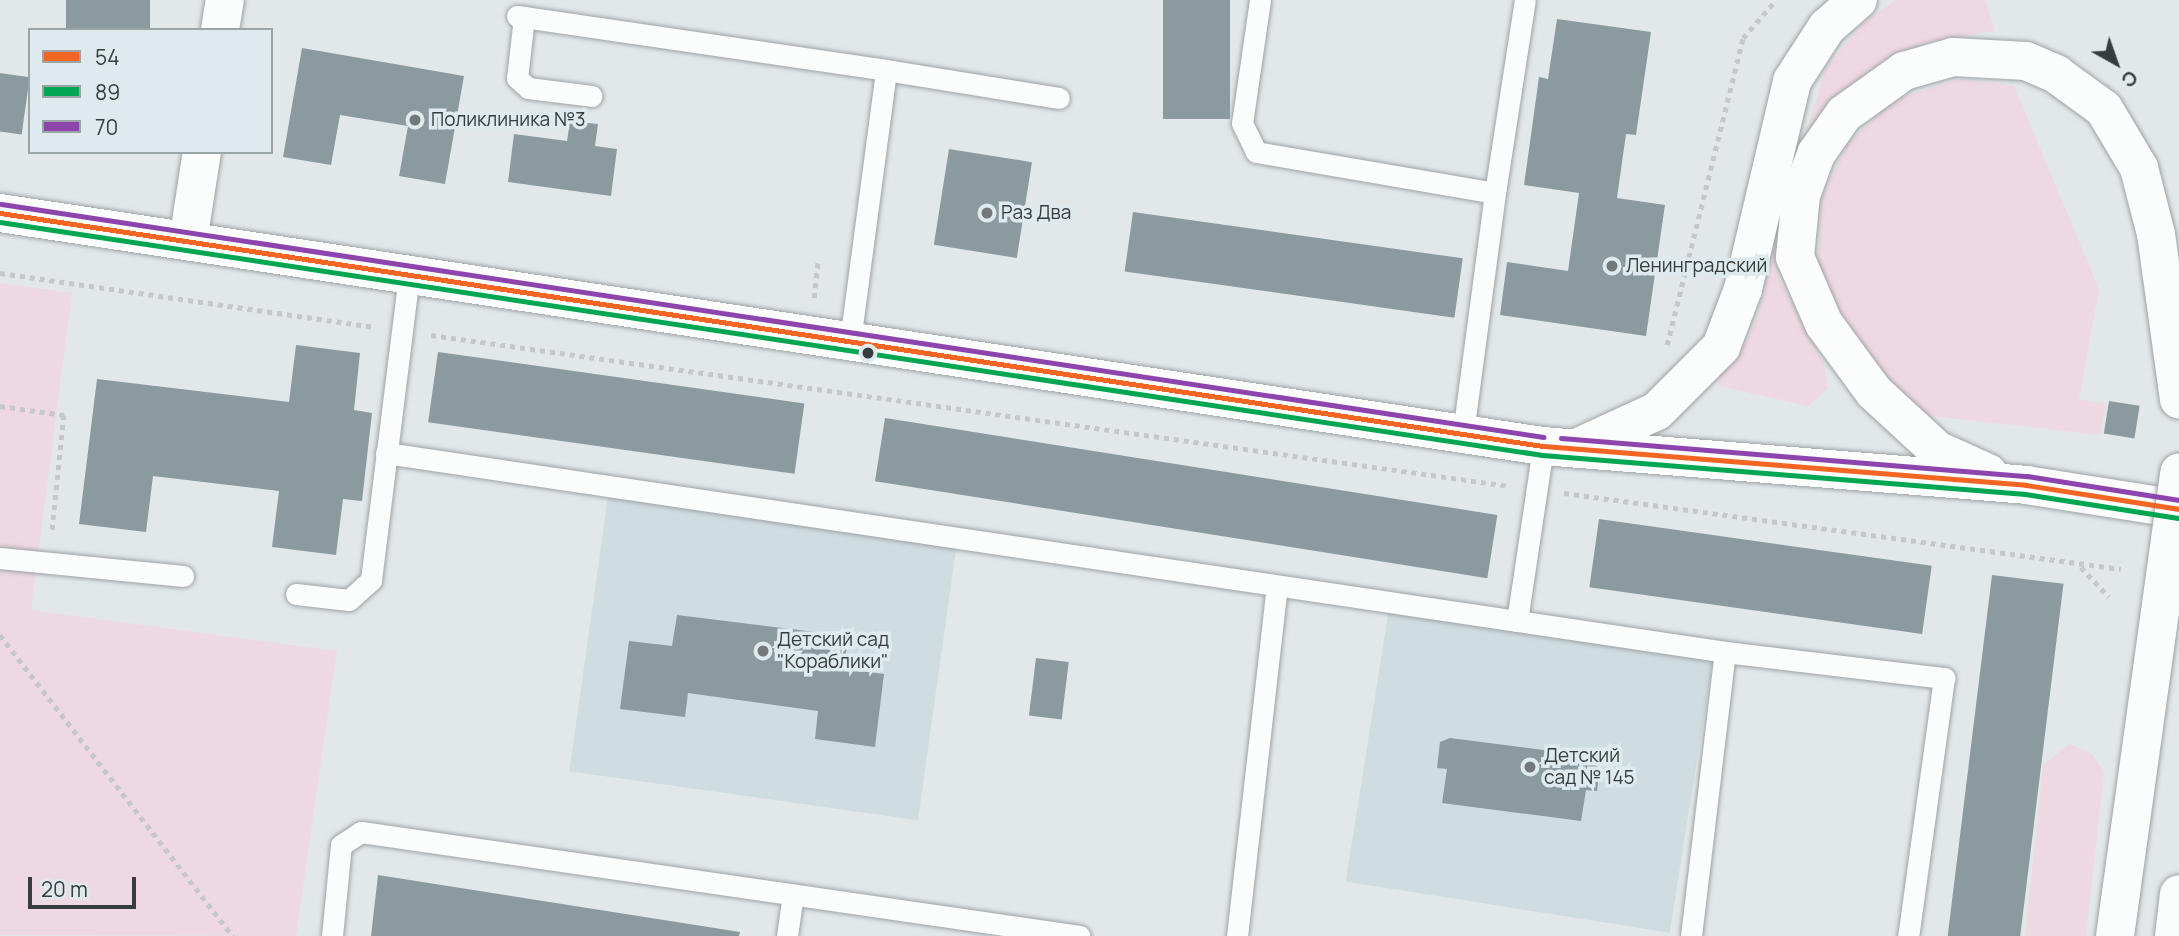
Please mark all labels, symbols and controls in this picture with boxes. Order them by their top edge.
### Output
legend [28,28,273,154]
north arrow [2081,28,2151,98]
text: 54 [95,43,120,71]
text: С [2116,65,2143,94]
text: 89 [95,78,120,106]
place label: Поликлиника №3 [431,109,585,131]
marker: Поликлиника №3 [405,110,425,130]
text: 70 [95,113,118,141]
place label: Раз Два [1001,202,1071,224]
marker: Раз Два [979,205,995,221]
place label: Ленинградский [1626,255,1767,277]
marker: Ленинградский [1604,258,1620,274]
unlabelled marker [861,346,875,360]
place label: Детский сад "Кораблики" [777,629,889,673]
marker: Детский сад "Кораблики" [755,643,771,659]
place label: Детский сад № 145 [1544,745,1635,789]
marker: Детский сад № 145 [1522,759,1538,775]
scale bar [32,862,140,906]
text: 20 m [41,875,88,903]

